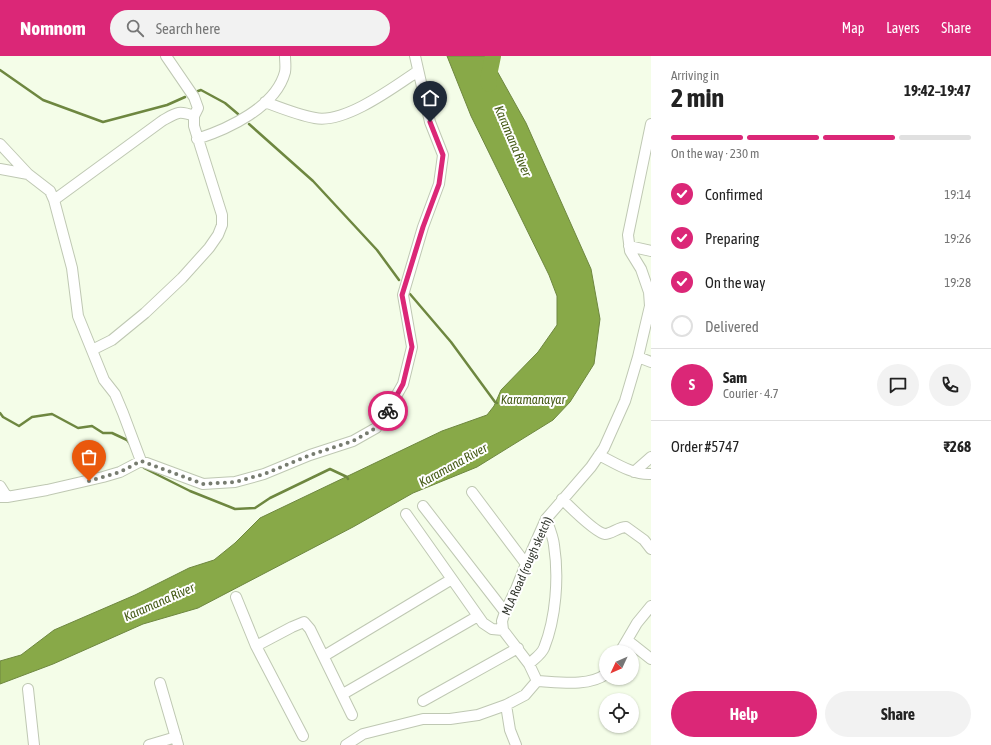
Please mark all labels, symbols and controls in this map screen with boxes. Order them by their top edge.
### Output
search box [110,10,390,46]
text: Nomnom [20,17,86,39]
icon: search [124,17,146,39]
text: Search here [156,20,220,37]
text: Map [842,20,864,36]
text: Layers [886,20,919,36]
text: Share [941,20,971,36]
text: Arriving in [671,68,719,83]
pin [413,81,447,122]
text: 19:42–19:47 [904,82,971,99]
text: 2 min [671,83,724,113]
icon: home [419,87,441,109]
water label: Karamana River [491,103,535,180]
text: On the way · 230 m [671,146,759,161]
icon: check [671,183,693,205]
text: Confirmed [705,186,763,203]
text: 19:14 [944,187,971,202]
icon: check [671,227,693,249]
text: Preparing [705,230,759,247]
text: 19:26 [944,231,971,246]
icon: check [671,271,693,293]
text: On the way [705,274,766,291]
text: 19:28 [944,275,971,290]
text: Delivered [705,318,759,335]
button: chat [877,364,919,406]
button: phone [929,364,971,406]
text: Sam [723,369,747,386]
text: S [689,376,695,393]
text: Courier · 4.7 [723,386,779,401]
courier [368,391,408,431]
water label: Karamanayar [501,392,566,407]
icon: bike [377,400,399,422]
text: Order #5747 [671,438,739,455]
text: ₹268 [943,438,971,455]
pin [72,440,106,481]
water label: Karamana River [416,440,491,490]
icon: bag [78,446,100,468]
street label: MLA Road (rough sketch) [499,514,555,617]
water label: Karamana River [121,579,198,624]
north arrow [599,645,639,685]
map controls [599,645,639,733]
button: Help [671,691,817,737]
button: Share [825,691,971,737]
button: locate [599,693,639,733]

